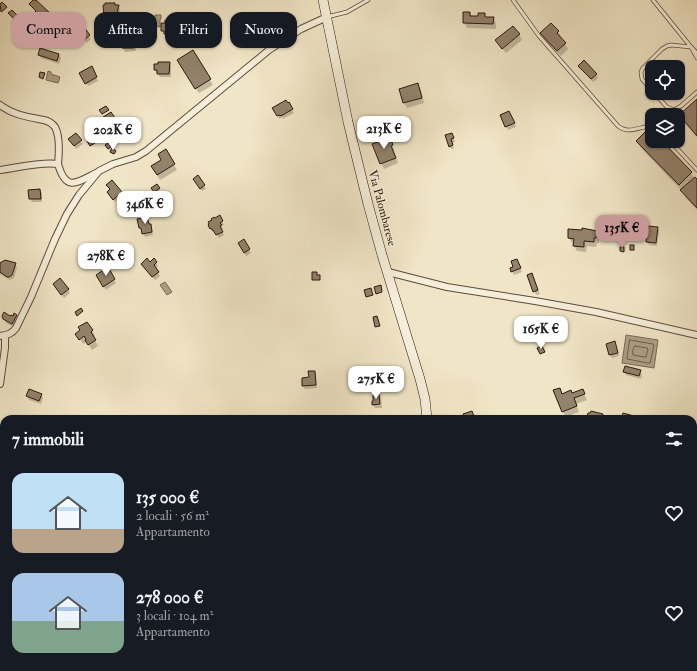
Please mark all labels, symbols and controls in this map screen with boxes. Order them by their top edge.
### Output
chip: Compra [12,12,86,48]
chip: Affitta [94,12,157,48]
chip: Filtri [165,12,222,48]
chip: Nuovo [230,12,297,48]
map controls [645,60,685,148]
button: locate [645,60,685,100]
button: layers [645,108,685,148]
pin: 213K € [351,116,417,150]
pin: 202K € [80,117,146,151]
text: 213K € [366,121,402,137]
text: 202K € [93,122,133,138]
street label: Via Palombarese [365,168,399,248]
pin: 346K € [112,191,178,225]
text: 346K € [126,196,164,212]
pin: 135K € [589,215,655,249]
text: 135K € [605,220,639,236]
pin: 278K € [73,243,139,277]
text: 278K € [87,248,125,264]
pin: 165K € [508,316,574,350]
text: 165K € [523,321,559,337]
pin: 275K € [343,366,409,400]
text: 275K € [357,371,395,387]
icon: filters [663,428,685,450]
text: 7 immobili [12,429,84,450]
text: 135 000 € [136,487,199,508]
icon: home [44,489,92,537]
icon: heart [663,502,685,524]
text: 2 locali · 56 m² [136,508,209,524]
text: Appartamento [136,524,210,540]
text: 278 000 € [136,587,204,608]
icon: home [44,589,92,637]
icon: heart [663,602,685,624]
text: 3 locali · 104 m² [136,608,213,624]
text: Appartamento [136,624,210,640]

